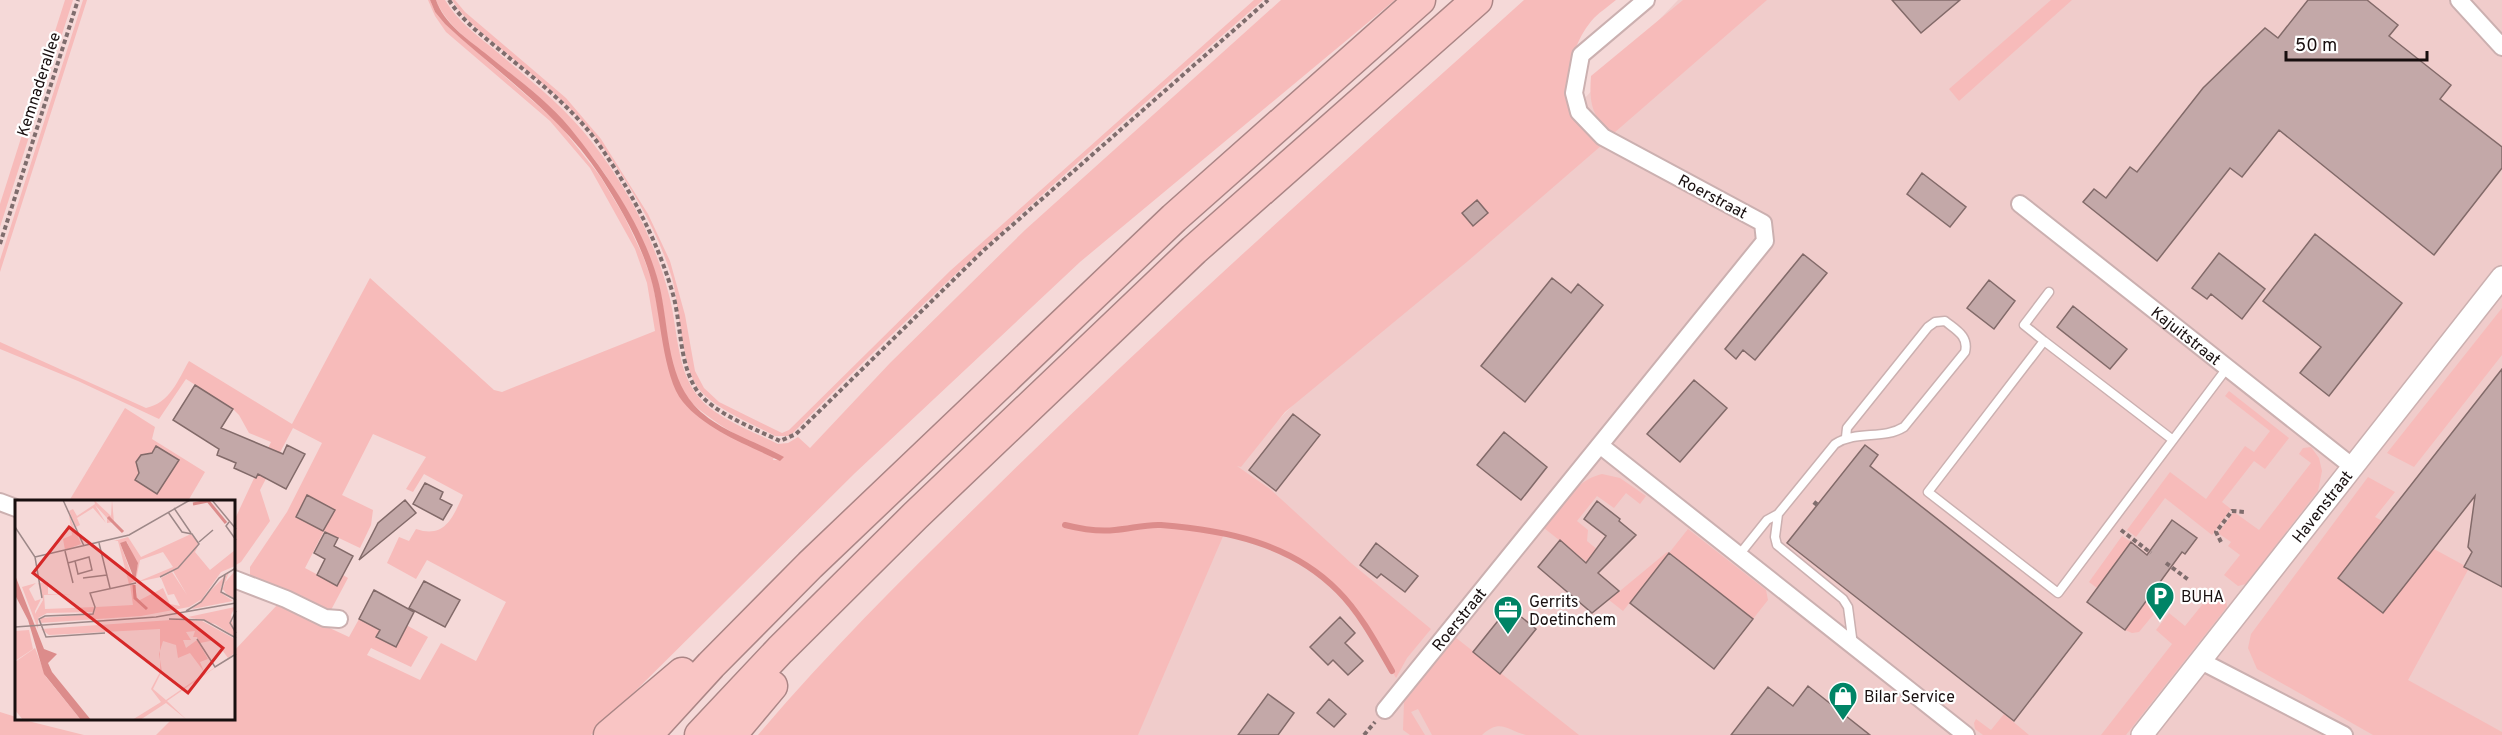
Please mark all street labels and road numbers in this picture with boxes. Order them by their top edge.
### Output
street label: Kemnaderallee [14,30,66,139]
street label: Roerstraat [1674,171,1750,224]
street label: Kajuitstraat [2146,303,2224,371]
street label: Havenstraat [2289,467,2358,548]
street label: Roerstraat [1429,585,1492,656]

